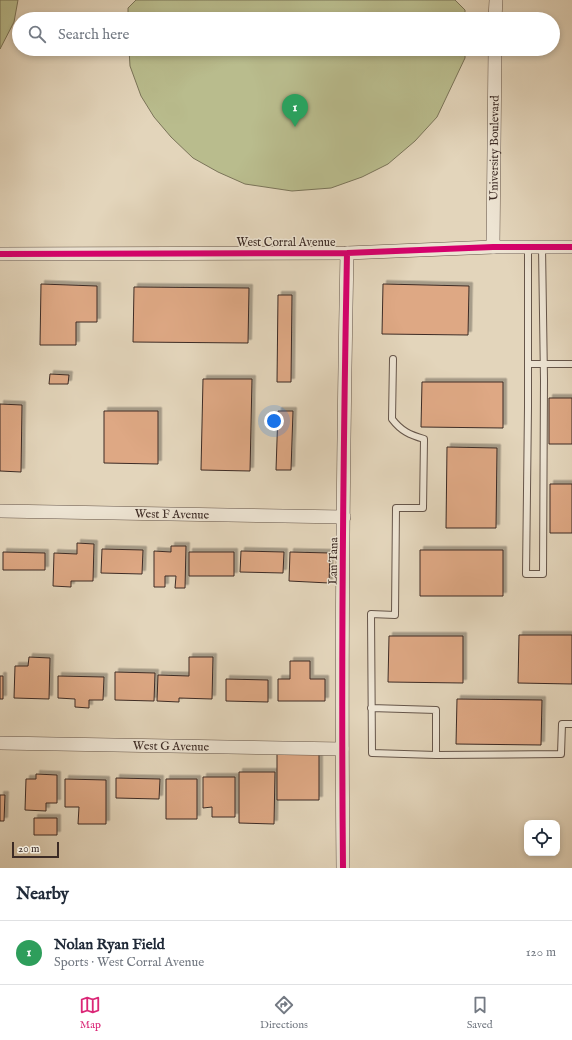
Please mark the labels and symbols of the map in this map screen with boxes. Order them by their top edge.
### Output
pin: 1 [282,94,308,127]
street label: University Boulevard [486,95,503,201]
street label: West Corral Avenue [237,235,336,250]
your location [264,411,284,431]
street label: West F Avenue [135,506,210,523]
street label: Lan Tana [326,536,341,585]
street label: West G Avenue [133,738,210,755]
scale bar [12,840,59,859]

